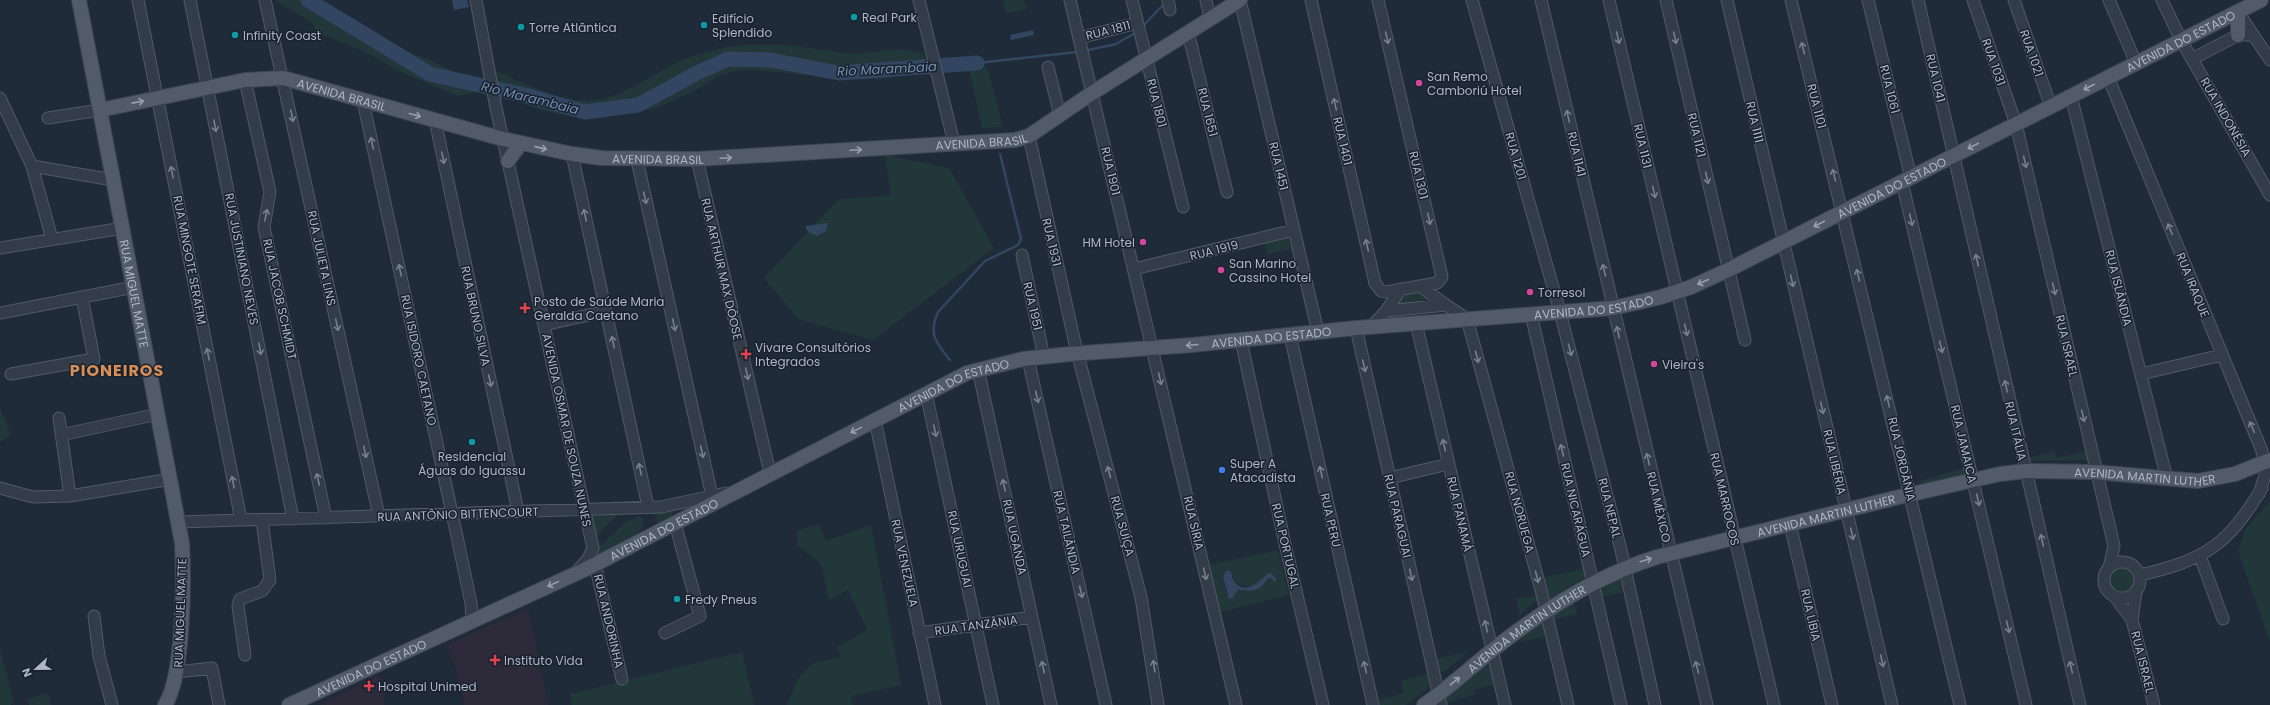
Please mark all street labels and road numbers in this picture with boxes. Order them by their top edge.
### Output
street label: AVENIDA DO ESTADO [2123,6,2238,76]
street label: RUA 1811 [1084,16,1132,44]
street label: RUA 1021 [2016,27,2048,79]
street label: RUA 1031 [1978,36,2010,88]
street label: RUA 1041 [1922,52,1950,104]
street label: RUA 1061 [1876,63,1904,115]
street label: AVENIDA BRASIL [295,74,388,115]
street label: RUA INDONÉSIA [2196,74,2256,160]
street label: RUA 1801 [1143,77,1171,129]
street label: RUA 1101 [1803,82,1831,130]
street label: RUA 1651 [1194,86,1222,138]
street label: RUA 1111 [1742,100,1768,144]
street label: RUA 1121 [1684,111,1710,159]
street label: RUA 1401 [1329,115,1357,167]
street label: RUA 1131 [1630,122,1656,170]
street label: AVENIDA BRASIL [935,129,1029,153]
street label: RUA 1201 [1501,130,1531,182]
street label: RUA 1141 [1564,130,1590,178]
street label: RUA 1451 [1265,140,1293,192]
street label: RUA 1901 [1097,145,1125,197]
street label: RUA 1301 [1405,149,1433,201]
street label: AVENIDA BRASIL [612,150,704,168]
street label: AVENIDA DO ESTADO [1834,152,1949,222]
street label: RUA JUSTINIANO NEVES [221,192,263,326]
street label: RUA MINGOTE SERAFIM [169,194,211,326]
street label: RUA ARTHUR MAX DÔOSE [697,196,747,342]
street label: RUA JULIETA LINS [304,209,340,307]
street label: RUA 1931 [1038,216,1066,268]
street label: RUA 1919 [1188,236,1240,264]
street label: RUA JACOB SCHMIDT [259,237,301,362]
street label: RUA MIGUEL MATTE [116,238,153,349]
street label: RUA ISLÂNDIA [2101,248,2137,328]
street label: RUA IRAQUE [2172,250,2214,320]
street label: RUA BRUNO SILVA [457,264,495,368]
street label: RUA 1951 [1019,280,1047,332]
street label: AVENIDA DO ESTADO [1533,291,1655,323]
street label: RUA ISIDORO CAETANO [397,293,441,427]
street label: RUA ISRAEL [2052,313,2082,379]
street label: AVENIDA DO ESTADO [1210,322,1332,351]
street label: AVENIDA OSMAR DE SOUZA NUNES [538,332,596,528]
street label: AVENIDA DO ESTADO [894,354,1011,416]
street label: RUA ITÁLIA [2001,400,2031,462]
street label: RUA JAMAICA [1947,403,1981,485]
street label: RUA JORDÂNIA [1884,415,1920,503]
street label: RUA LIBÉRIA [1819,428,1851,496]
street label: RUA MARROCOS [1706,451,1744,547]
street label: RUA NICARÁGUA [1557,461,1595,559]
street label: AVENIDA MARTIN LUTHER [2074,463,2217,490]
street label: RUA NORUEGA [1501,469,1539,555]
street label: RUA MÉXICO [1643,470,1675,544]
street label: RUA PARAGUAI [1380,472,1416,560]
street label: RUA PANAMÁ [1443,475,1477,553]
street label: RUA NEPAL [1594,476,1626,540]
street label: RUA TAILÂNDIA [1049,488,1085,576]
street label: AVENIDA MARTIN LUTHER [1755,490,1897,540]
street label: RUA PERU [1317,491,1345,549]
street label: AVENIDA DO ESTADO [606,494,721,564]
street label: RUA SUÍÇA [1107,494,1139,558]
street label: RUA SÍRIA [1180,494,1208,552]
street label: RUA UGANDA [999,497,1031,577]
street label: RUA PORTUGAL [1268,501,1304,591]
street label: RUA ANTÔNIO BITTENCOURT [377,503,540,525]
street label: RUA URUGUAI [944,509,977,589]
street label: RUA VENEZUELA [887,517,923,609]
street label: RUA MIGUEL MATTE [170,558,190,668]
street label: RUA ANDORINHA [590,572,628,670]
street label: AVENIDA MARTIN LUTHER [1463,580,1589,676]
street label: RUA LÍBIA [1797,587,1825,643]
street label: RUA TANZÂNIA [933,611,1019,639]
street label: RUA ISRAEL [2127,629,2159,695]
street label: AVENIDA DO ESTADO [313,635,429,700]

